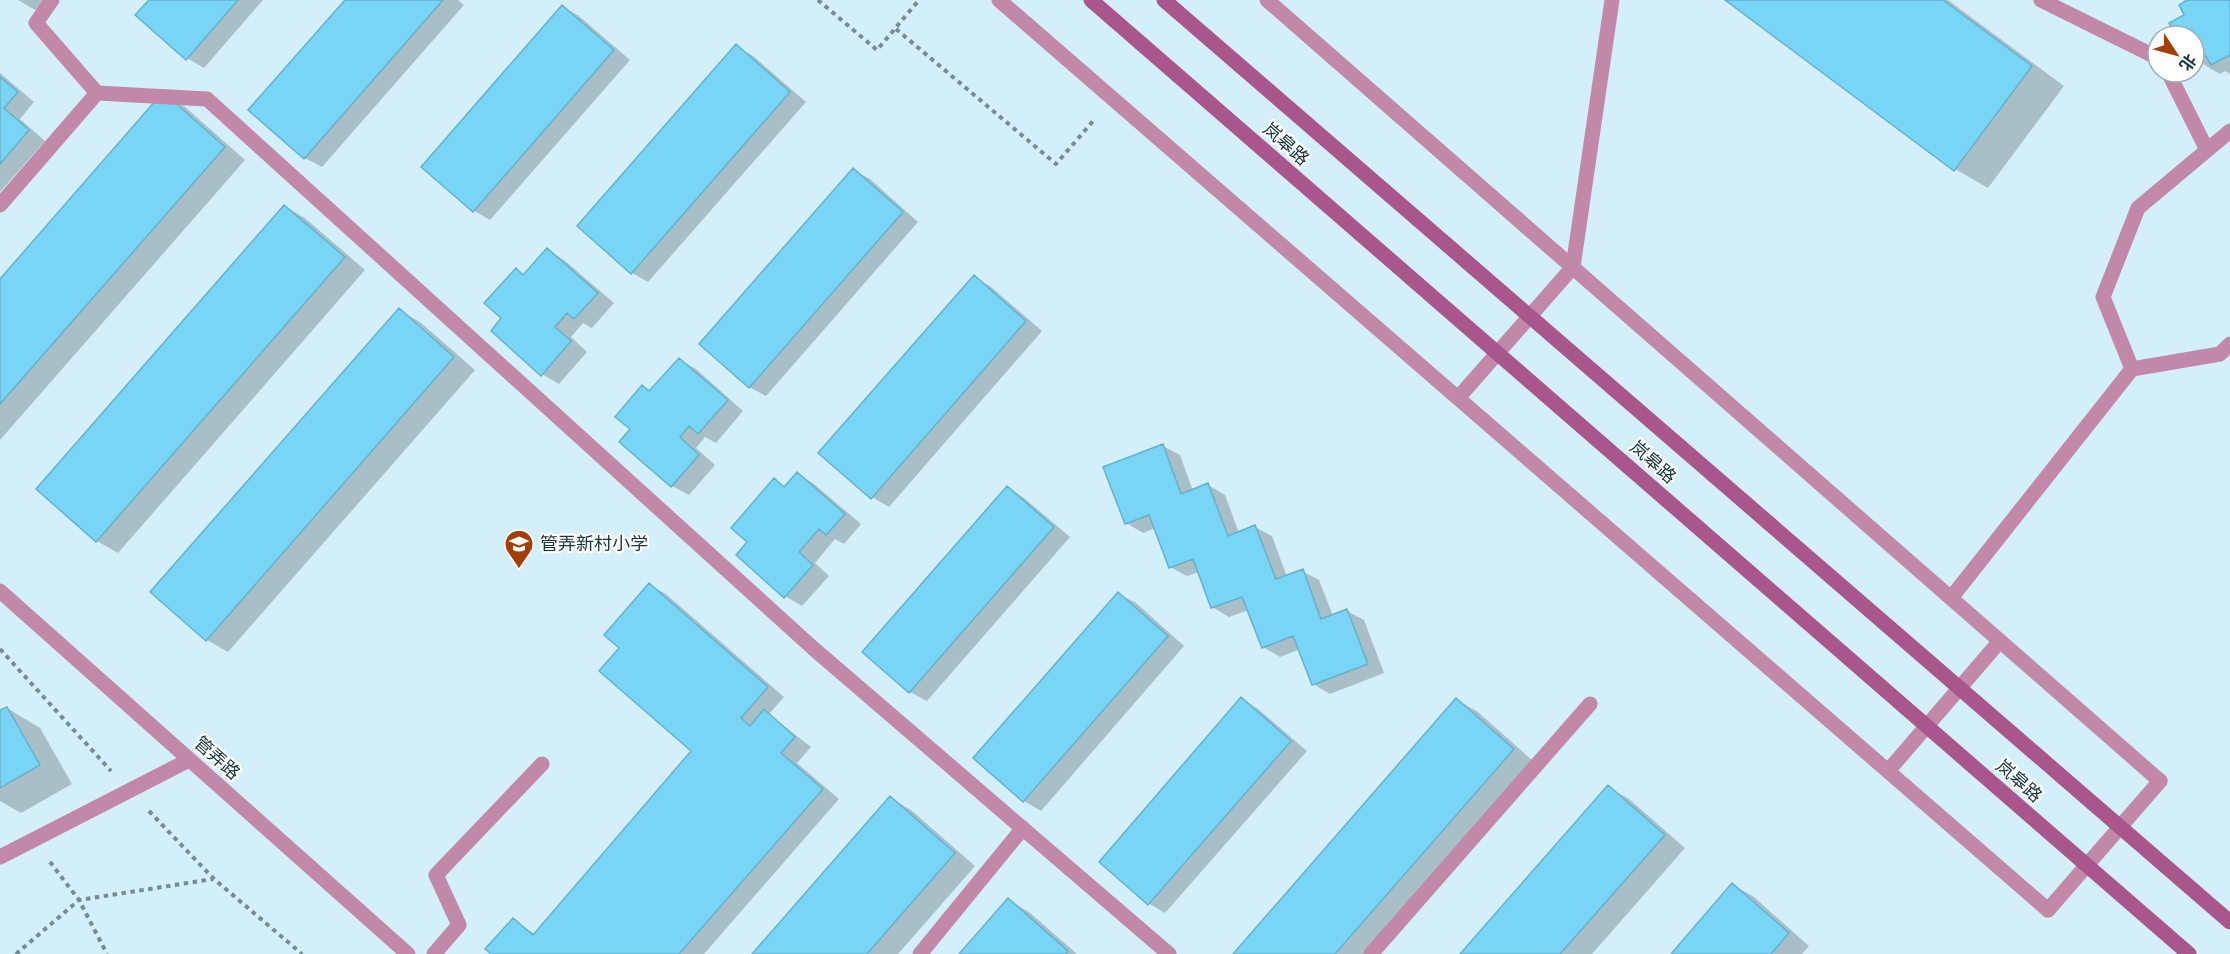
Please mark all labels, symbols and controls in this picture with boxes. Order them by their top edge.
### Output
north arrow [2146,24,2206,84]
text: 北 [2175,50,2202,76]
street label: 岚皋路 [1258,116,1315,170]
street label: 岚皋路 [1625,434,1682,488]
school or university icon: 管弄新村小学 [503,528,535,570]
place label: 管弄新村小学 [540,531,648,555]
street label: 管弄路 [190,730,246,784]
street label: 岚皋路 [1991,753,2048,807]

